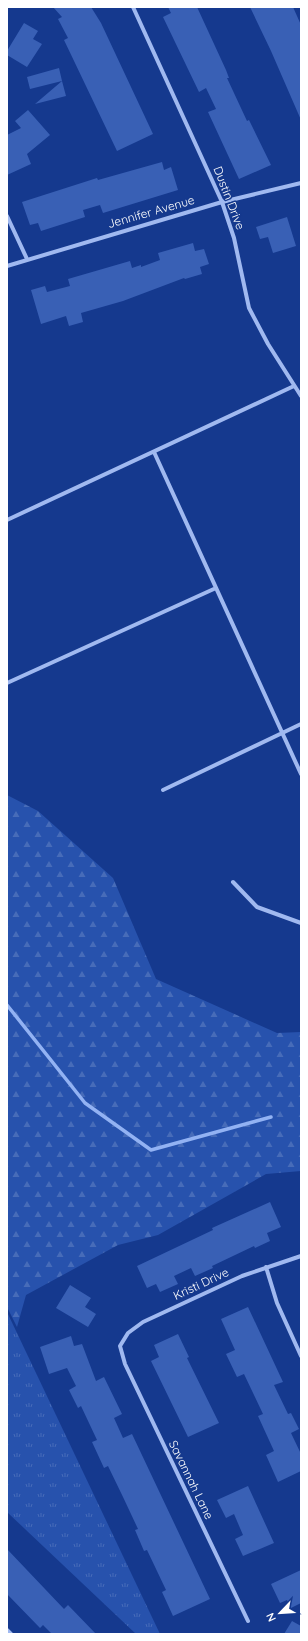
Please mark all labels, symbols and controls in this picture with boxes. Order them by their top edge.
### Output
street label: Dustin Drive [210,164,249,232]
street label: Jennifer Avenue [106,192,196,231]
street label: Kristi Drive [171,1264,231,1303]
street label: Savannah Lane [166,1438,217,1522]
north arrow [260,1593,300,1633]
text: N [263,1611,279,1624]

